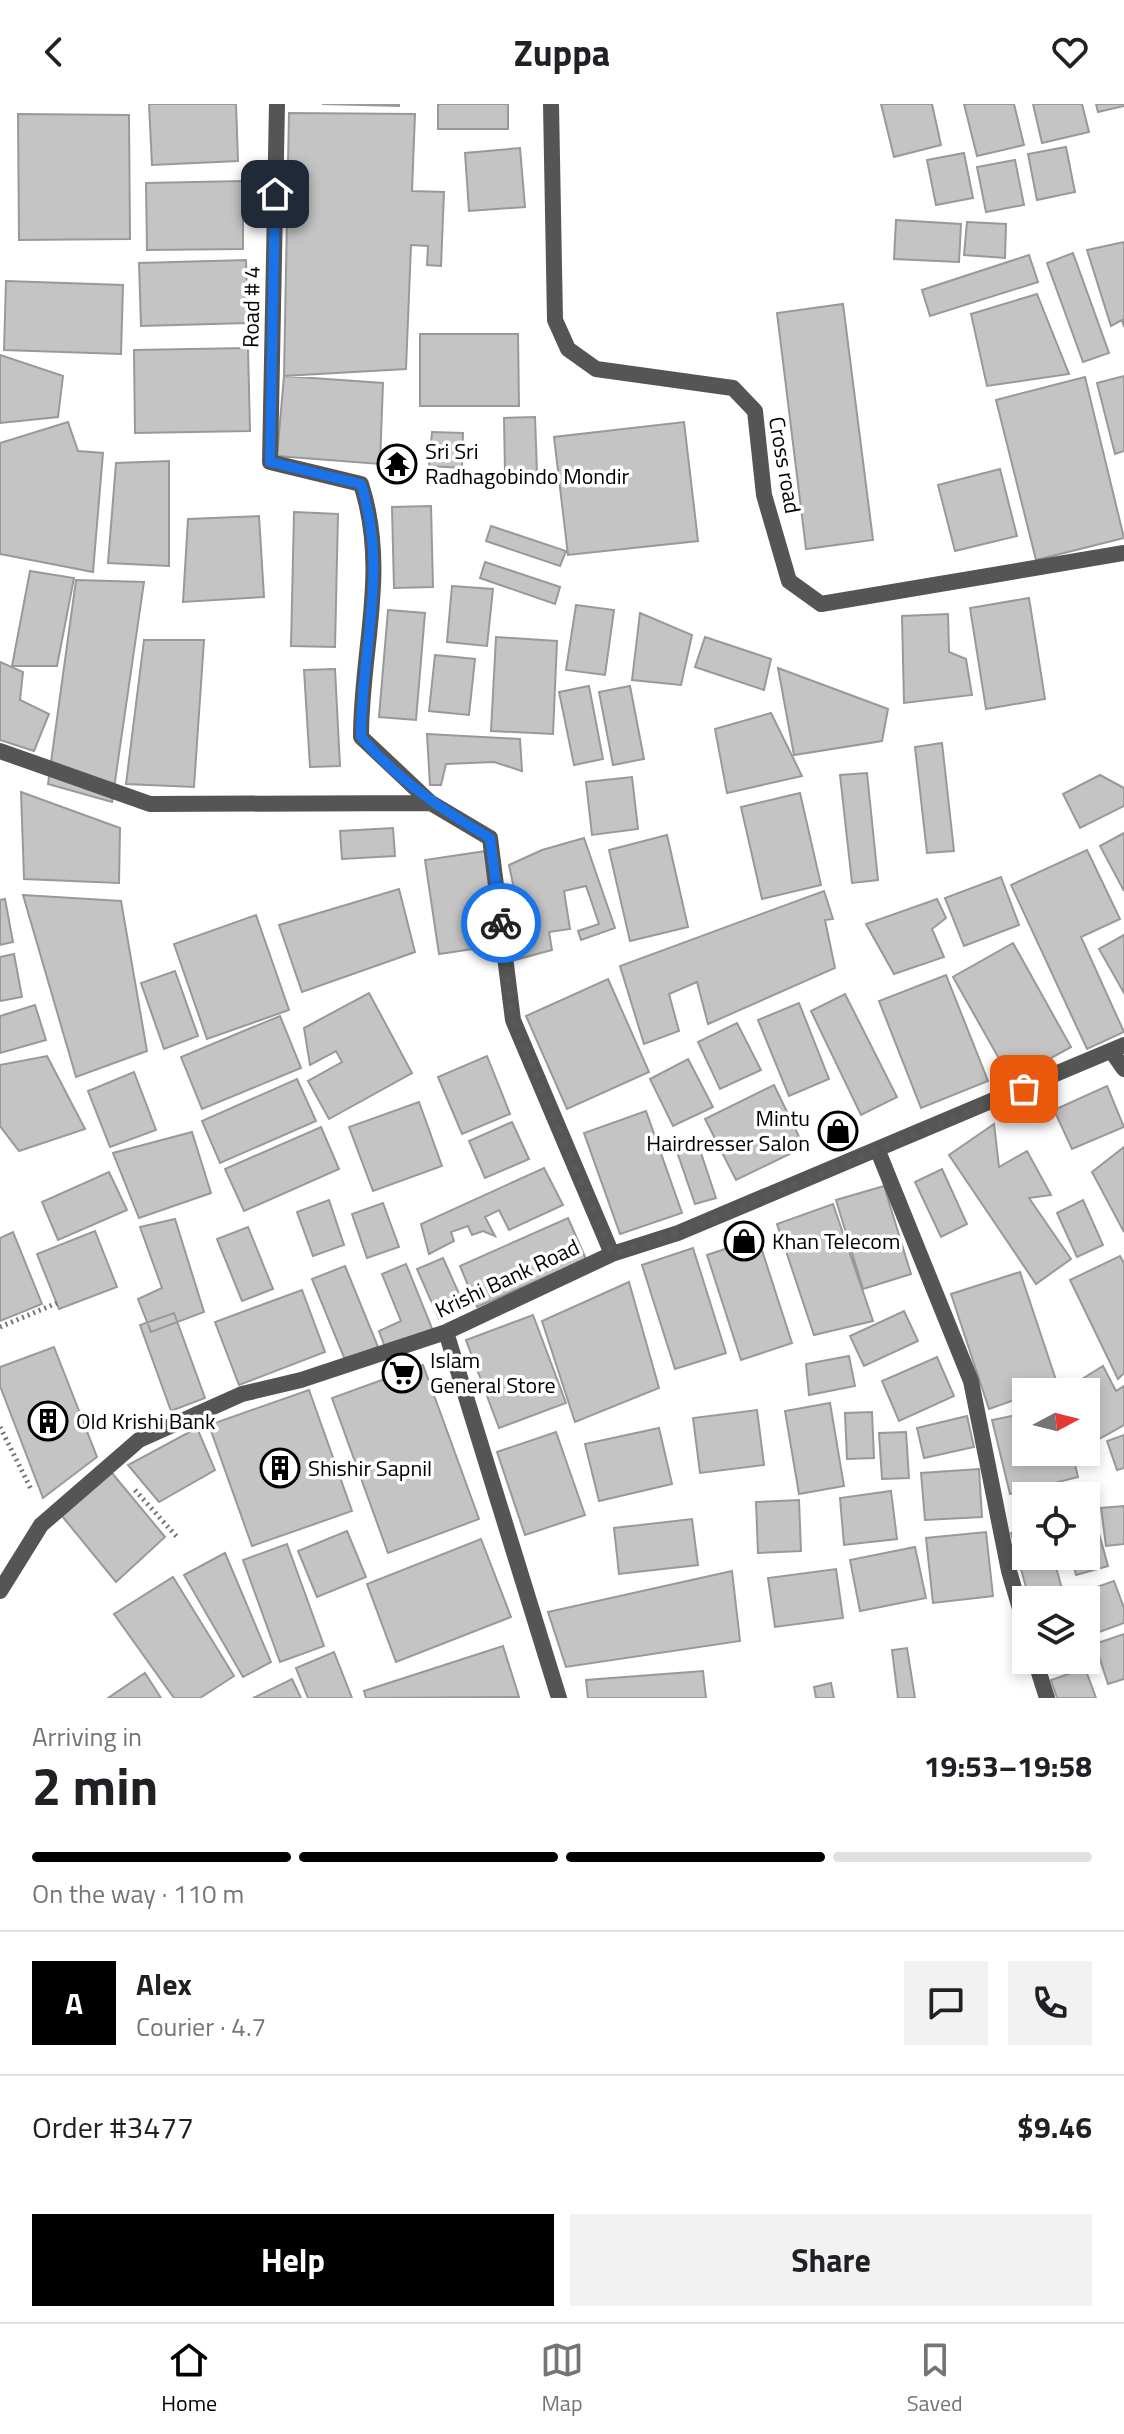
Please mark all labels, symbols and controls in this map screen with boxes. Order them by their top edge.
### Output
text: Zuppa [514,25,610,80]
icon: back [32,30,76,74]
icon: heart [1048,30,1092,74]
pin [241,160,309,228]
icon: home [253,172,297,216]
street label: Road # 4 [233,266,269,348]
street label: Cross road [760,414,810,516]
place label: Sri Sri Radhagobindo Mondir [425,434,630,493]
temple icon: Sri Sri Radhagobindo Mondir [376,443,418,485]
courier [461,883,541,963]
icon: bike [479,901,523,945]
pin [990,1055,1058,1123]
icon: bag [1002,1067,1046,1111]
place label: Mintu Hairdresser Salon [646,1101,810,1160]
shop icon: Mintu Hairdresser Salon [817,1110,859,1152]
shop icon: Khan Telecom [723,1220,765,1262]
place label: Khan Telecom [772,1224,900,1258]
street label: Krishi Bank Road [429,1230,585,1326]
place label: Islam General Store [430,1343,556,1402]
supermarket icon: Islam General Store [381,1352,423,1394]
north arrow [1012,1378,1100,1466]
map controls [1012,1378,1100,1674]
building icon: Old Krishi Bank [27,1400,69,1442]
place label: Old Krishi Bank [76,1404,216,1438]
building icon: Shishir Sapnil [259,1447,301,1489]
place label: Shishir Sapnil [308,1451,432,1485]
button: locate [1012,1482,1100,1570]
button: layers [1012,1586,1100,1674]
text: Arriving in [32,1717,142,1756]
text: 19:53–19:58 [924,1743,1092,1789]
text: 2 min [32,1746,158,1825]
text: On the way · 110 m [32,1874,244,1913]
text: Alex [136,1961,192,2007]
button: chat [904,1961,988,2045]
button: phone [1008,1961,1092,2045]
text: A [65,1980,83,2026]
text: Courier · 4.7 [136,2007,266,2046]
text: Order #3477 [32,2104,194,2150]
text: $9.46 [1017,2104,1092,2150]
button: Help [32,2214,554,2306]
button: Share [570,2214,1092,2306]
tab: Home [161,2338,217,2420]
tab: Map [540,2338,584,2420]
tab: Saved [907,2338,963,2420]

